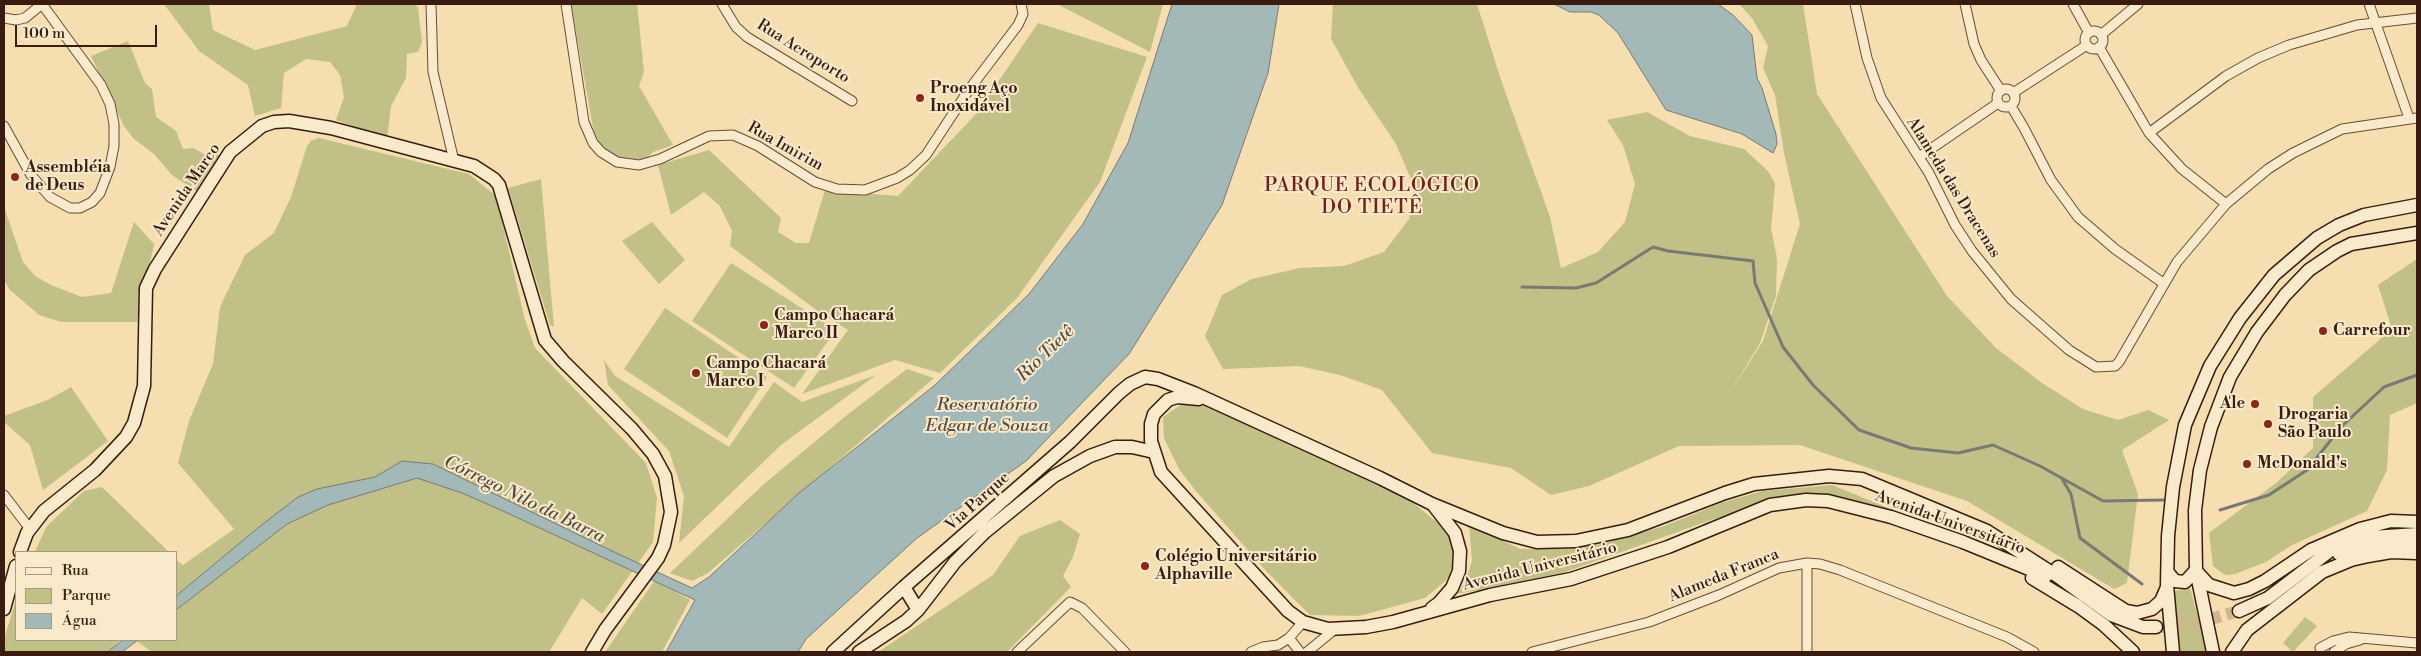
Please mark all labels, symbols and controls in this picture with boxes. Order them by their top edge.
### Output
scale bar [18,15,160,47]
street label: Rua Aeroporto [753,16,853,88]
text: 100 m [23,24,65,43]
place label: Proeng Aço Inoxidável [930,79,1018,117]
marker: Proeng Aço Inoxidável [914,92,926,104]
street label: Alameda das Dracenas [1902,114,2004,262]
street label: Rua Imirim [744,118,826,176]
street label: Avenida Marco [149,140,225,240]
place label: Assembléia de Deus [25,158,111,196]
marker: Assembléia de Deus [9,171,21,183]
district label: PARQUE ECOLÓGICO DO TIETÊ [1262,175,1482,219]
place label: Campo Chacará Marco II [774,306,894,344]
marker: Campo Chacará Marco II [758,319,770,331]
water label: Rio Tietê [1013,321,1079,387]
place label: Carrefour [2333,321,2411,341]
marker: Carrefour [2317,325,2329,337]
place label: Campo Chacará Marco I [706,354,826,392]
marker: Campo Chacará Marco I [690,367,702,379]
place label: Ale [2220,394,2245,414]
water label: Reservatório Edgar de Souza [926,395,1048,438]
marker: Ale [2249,398,2261,410]
place label: Drogaria São Paulo [2278,405,2351,443]
marker: Drogaria São Paulo [2262,418,2274,430]
water label: Córrego Nilo da Barra [440,452,608,548]
place label: McDonald's [2257,454,2347,474]
marker: McDonald's [2241,458,2253,470]
street label: Via Parque [942,468,1014,536]
street label: Avenida Universitário [1873,487,2027,559]
street label: Avenida Universitário [1461,539,1619,595]
street label: Alameda Franca [1666,545,1782,607]
place label: Colégio Universitário Alphaville [1155,547,1317,585]
legend [15,551,178,641]
marker: Colégio Universitário Alphaville [1139,560,1151,572]
text: Rua [62,561,89,580]
text: Parque [62,586,111,605]
text: Água [62,611,97,630]

